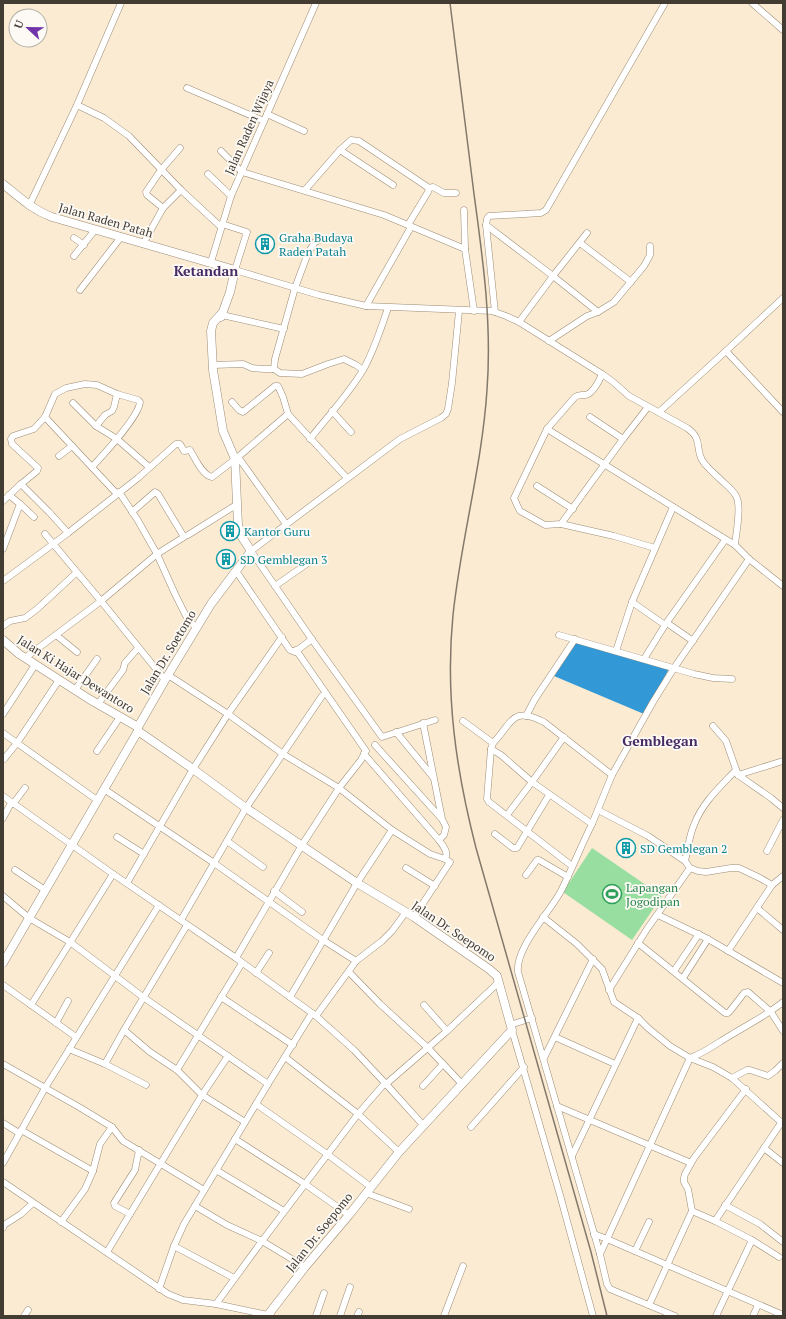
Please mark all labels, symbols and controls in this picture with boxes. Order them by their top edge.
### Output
north arrow [8,8,48,48]
text: U [11,18,27,31]
street label: Jalan Raden Wijaya [221,77,277,177]
street label: Jalan Raden Patah [57,199,155,241]
place label: Graha Budaya Raden Patah [279,230,353,259]
building icon: Graha Budaya Raden Patah [254,233,276,255]
district label: Ketandan [174,261,238,280]
building icon: Kantor Guru [219,520,241,542]
place label: Kantor Guru [244,524,310,539]
building icon: SD Gemblegan 3 [215,548,237,570]
place label: SD Gemblegan 3 [240,552,328,567]
street label: Jalan Dr. Soetomo [137,607,199,697]
street label: Jalan Ki Hajar Dewantoro [15,632,137,716]
district label: Gemblegan [622,731,698,750]
building icon: SD Gemblegan 2 [615,837,637,859]
place label: SD Gemblegan 2 [640,841,728,856]
place label: Lapangan Jogodipan [626,880,680,909]
sports icon: Lapangan Jogodipan [601,883,623,905]
street label: Jalan Dr. Soepomo [409,897,499,965]
street label: Jalan Dr. Soepomo [282,1189,356,1275]

